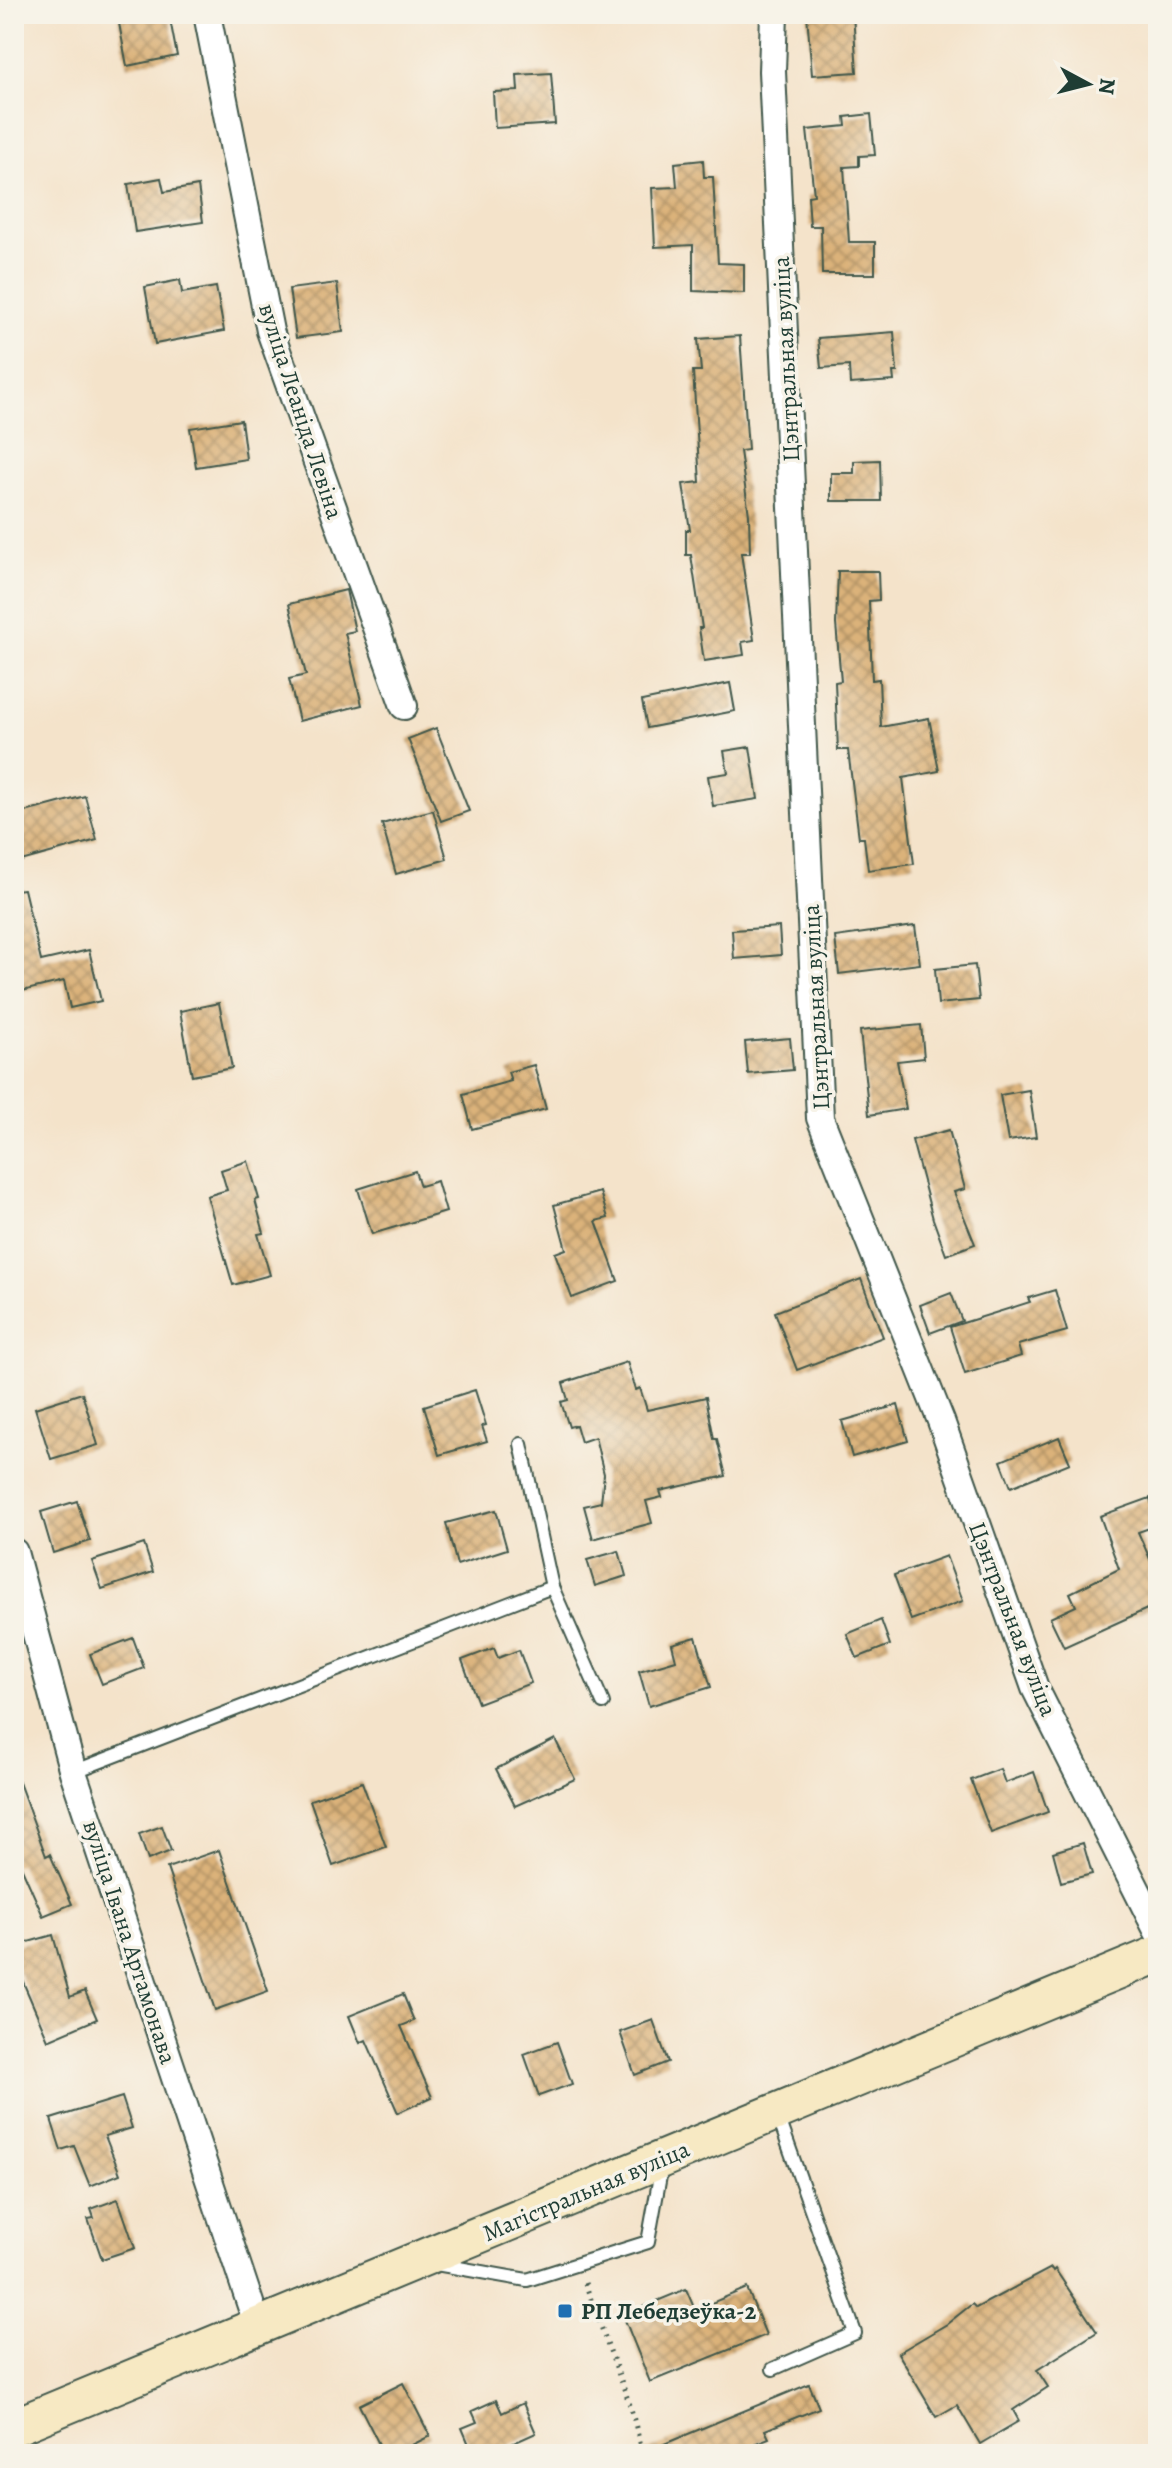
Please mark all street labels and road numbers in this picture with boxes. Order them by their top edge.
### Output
street label: Цэнтральная вуліца [765,256,807,462]
street label: вуліца Леаніда Левіна [251,299,351,523]
street label: Цэнтральная вуліца [795,904,837,1110]
street label: Цэнтральная вуліца [961,1517,1065,1721]
street label: вуліца Івана Артамонава [75,1816,185,2068]
street label: Магістральная вуліца [478,2133,694,2249]

